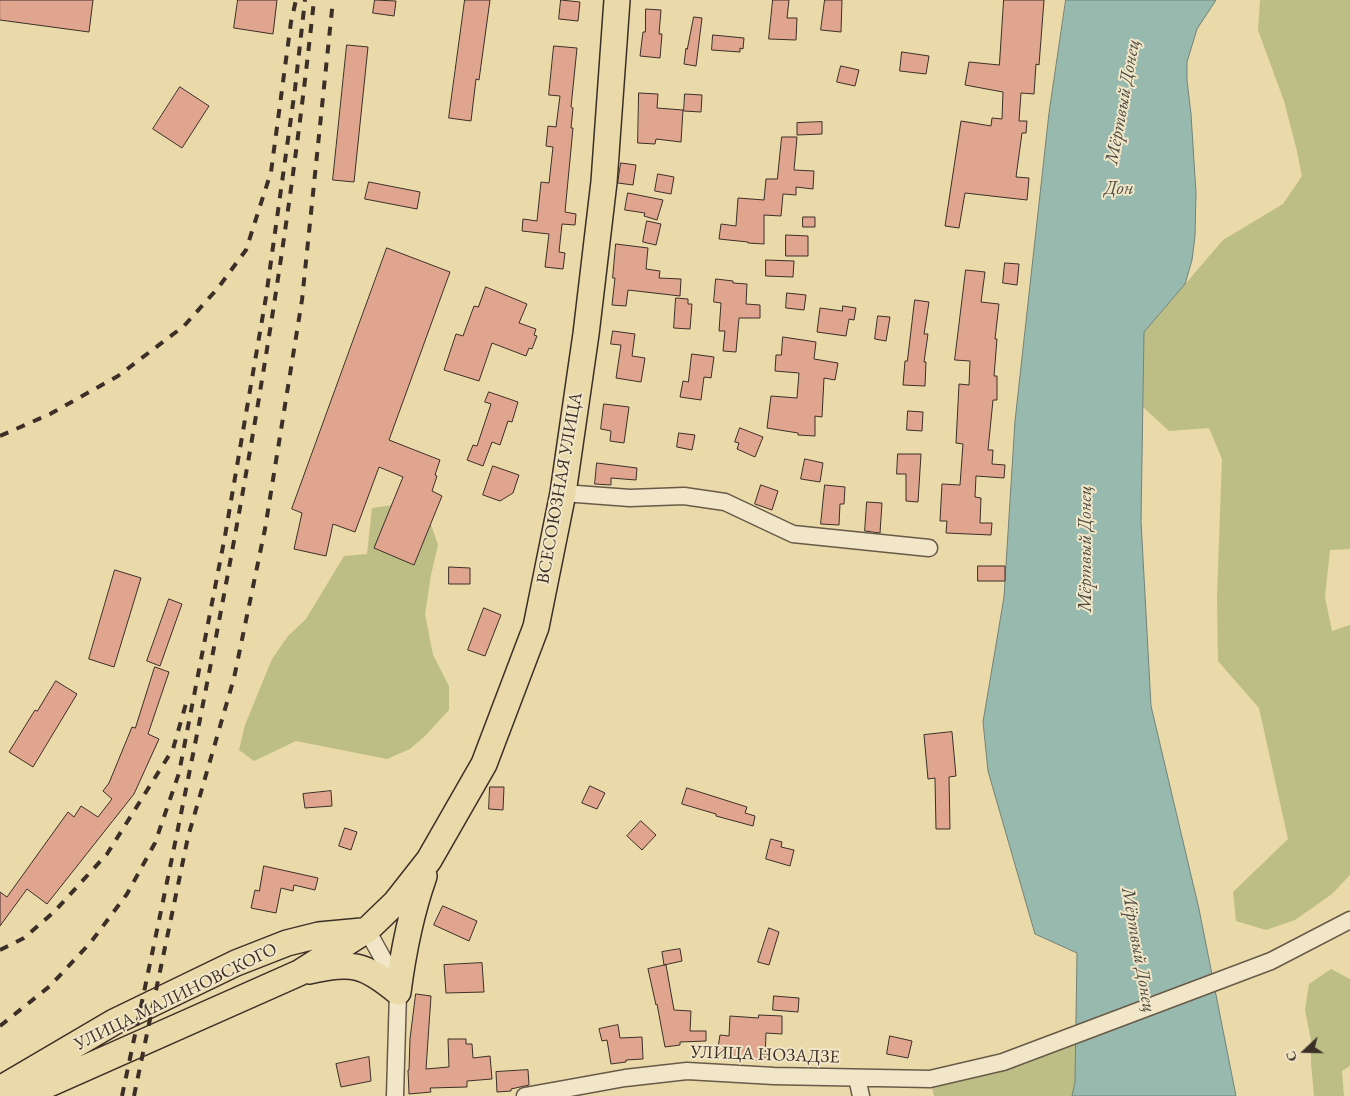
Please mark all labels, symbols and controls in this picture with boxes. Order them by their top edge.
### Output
water label: Мёртвый Донец [1101,38,1145,166]
water label: Дон [1104,178,1134,200]
street label: ВСЕСОЮЗНАЯ УЛИЦА [532,390,588,586]
water label: Мёртвый Донец [1075,486,1097,612]
water label: Мёртвый Донец [1116,886,1160,1014]
street label: УЛИЦА МАЛИНОВСКОГО [71,939,281,1055]
north arrow [1280,1026,1330,1076]
street label: УЛИЦА НОЗАДЗЕ [690,1042,840,1068]
text: С [1281,1049,1301,1064]

